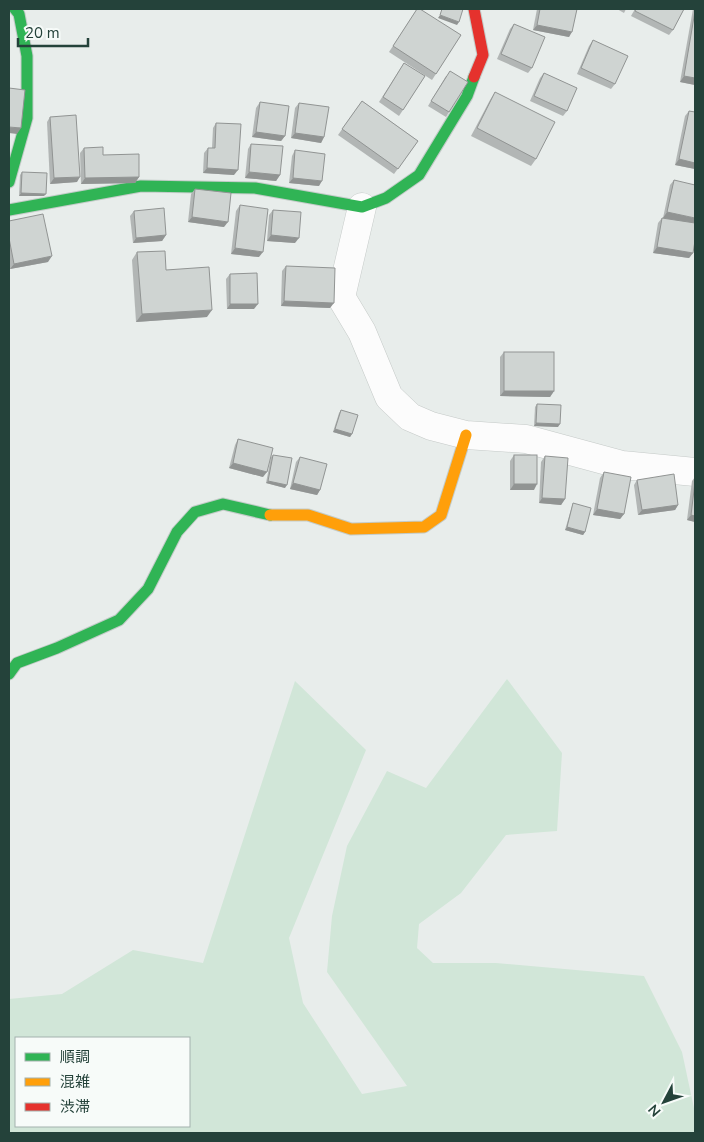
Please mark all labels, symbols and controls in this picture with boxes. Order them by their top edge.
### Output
scale bar [18,15,88,47]
text: 20 m [25,23,60,43]
legend [15,1037,190,1127]
text: 順調 [60,1047,90,1067]
text: 混雑 [60,1072,90,1092]
north arrow [639,1077,689,1127]
text: 渋滞 [60,1097,90,1117]
text: N [644,1100,665,1120]

